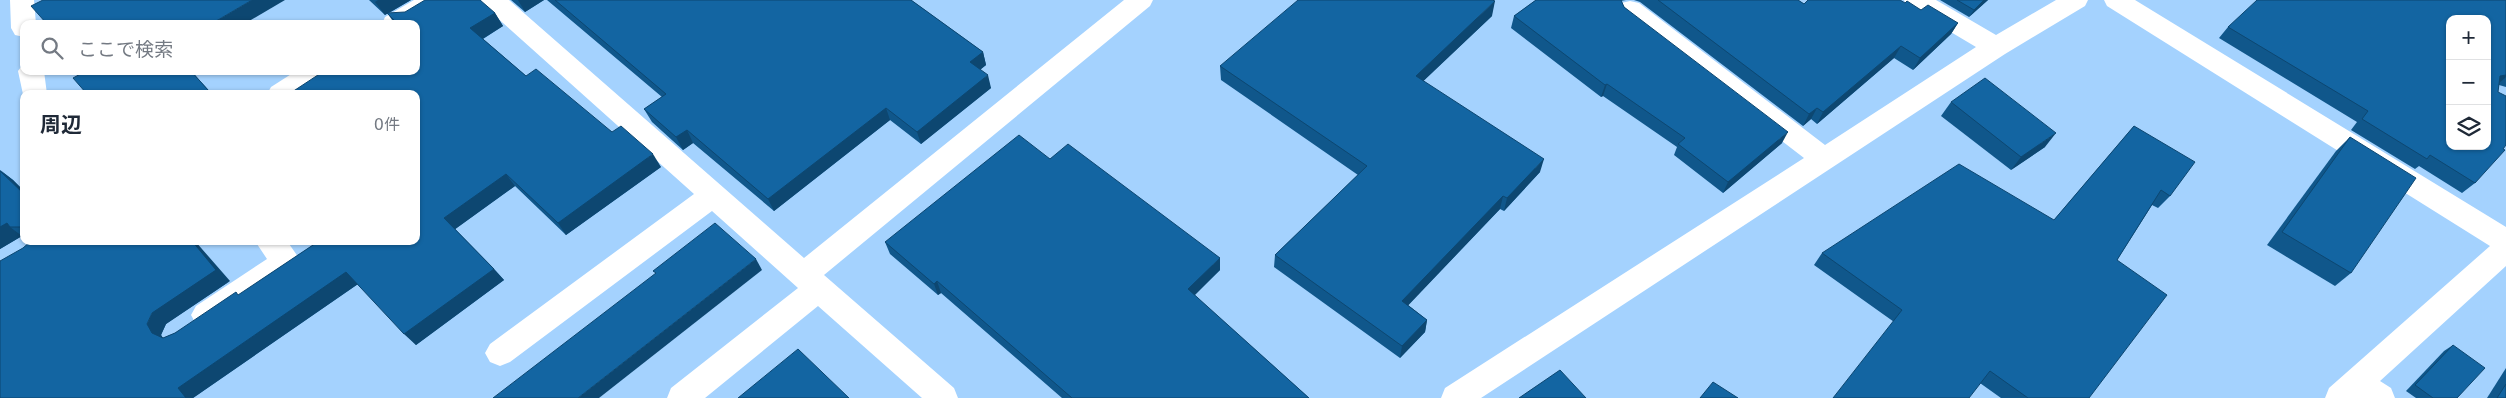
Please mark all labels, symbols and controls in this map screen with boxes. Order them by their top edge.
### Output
map controls [2446,15,2491,150]
button: + [2446,15,2491,60]
search box [20,20,420,75]
icon: search [38,34,66,62]
text: ここで検索 [78,38,173,60]
button: − [2446,60,2491,105]
button: layers [2446,105,2491,150]
text: 周辺 [40,113,82,137]
text: 0件 [374,115,400,134]

